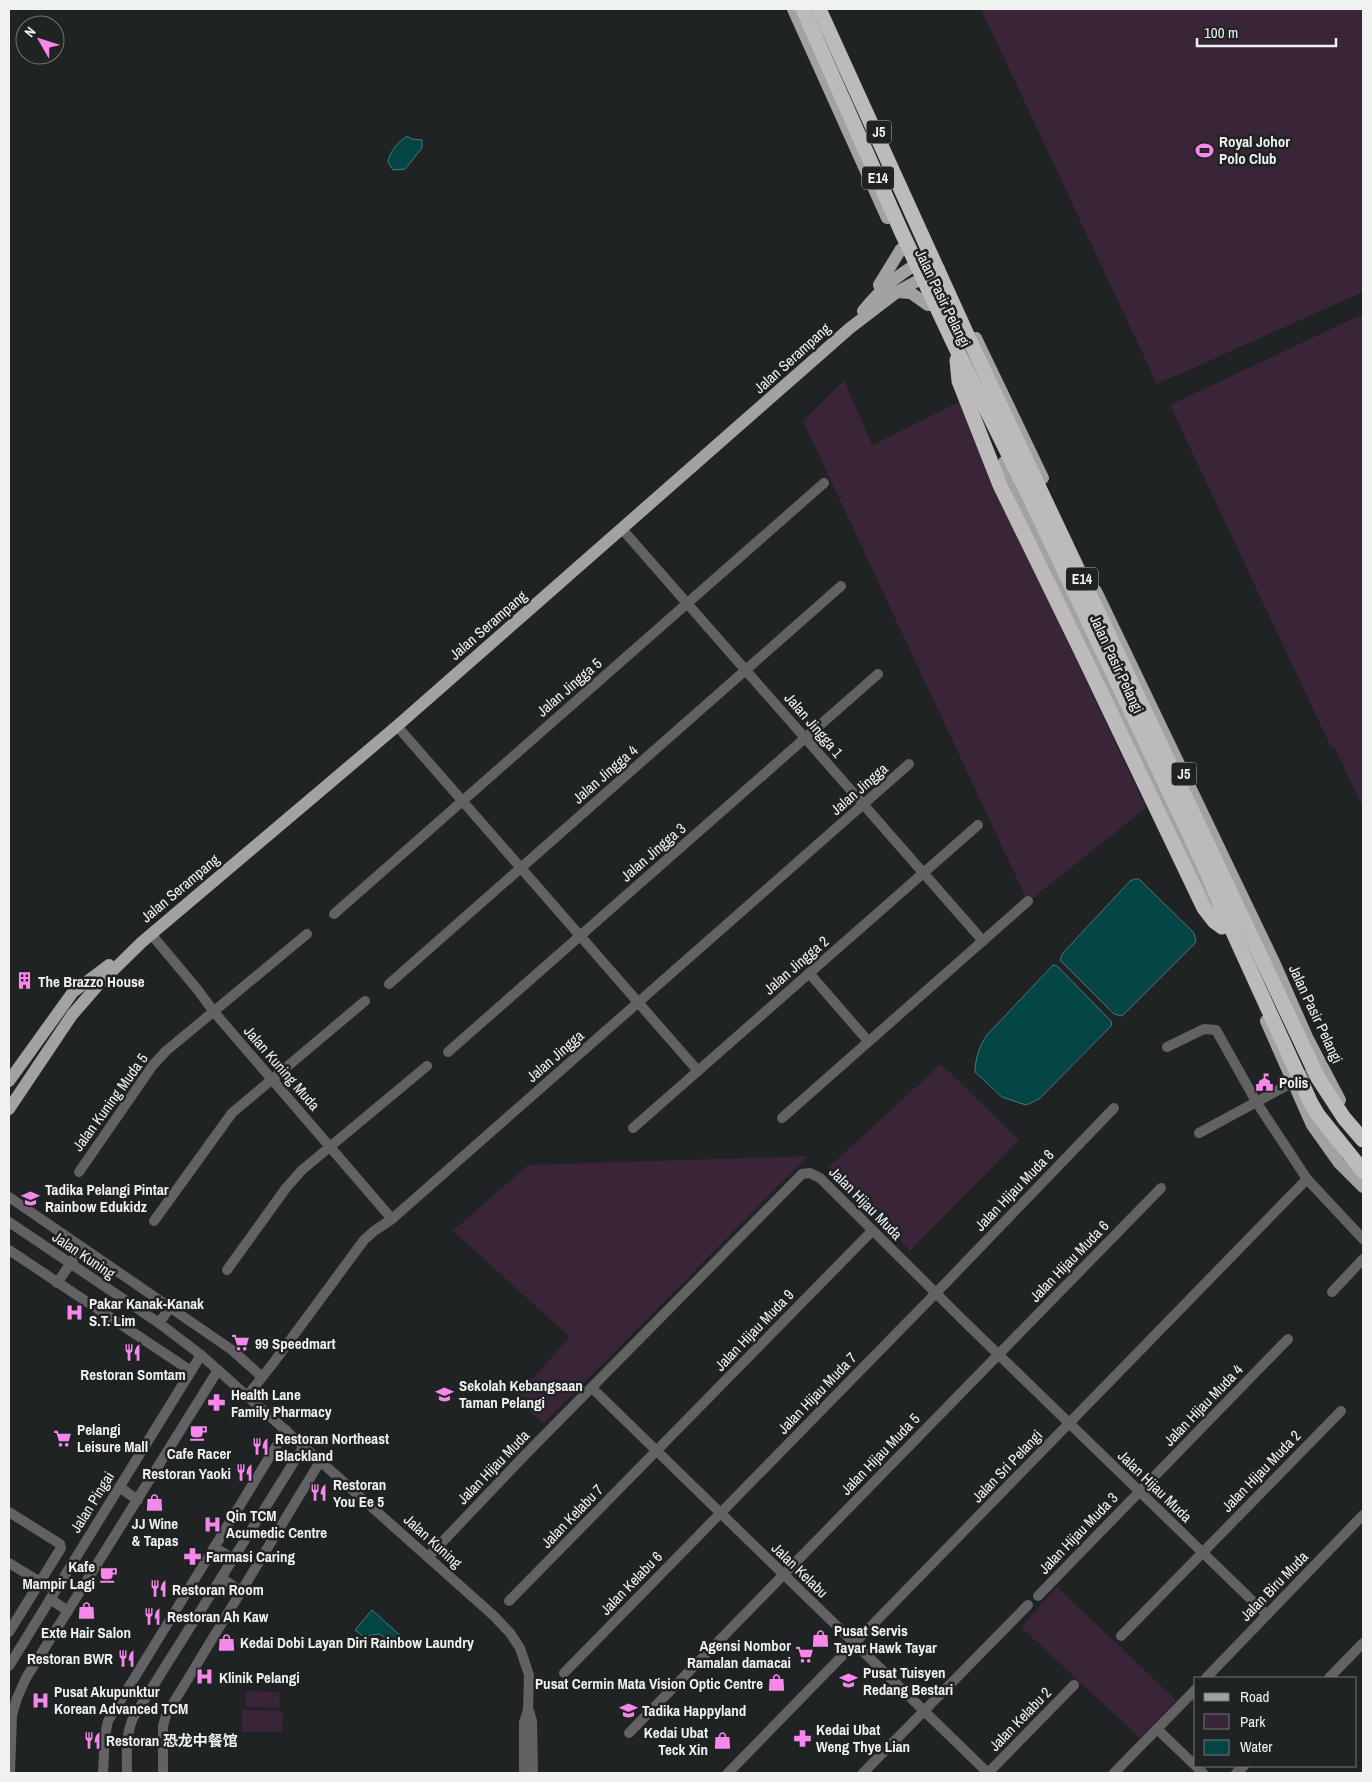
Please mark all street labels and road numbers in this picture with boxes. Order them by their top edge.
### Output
road number: J5 [866,120,892,144]
road number: E14 [862,167,894,190]
street label: Jalan Pasir Pelangi [910,245,976,351]
street label: Jalan Serampang [749,318,835,398]
road number: E14 [1066,568,1098,590]
street label: Jalan Serampang [445,585,531,665]
street label: Jalan Pasir Pelangi [1085,611,1149,717]
street label: Jalan Jingga 5 [532,653,606,721]
street label: Jalan Jingga 1 [780,688,848,762]
street label: Jalan Jingga 4 [568,740,642,808]
street label: Jalan Jingga [826,758,892,820]
road number: J5 [1172,762,1196,786]
street label: Jalan Jingga 3 [616,818,690,886]
street label: Jalan Serampang [136,849,224,927]
street label: Jalan Jingga 2 [759,931,833,999]
street label: Jalan Pasir Pelangi [1284,961,1348,1067]
street label: Jalan Kuning Muda [239,1021,325,1115]
street label: Jalan Jingga [522,1025,588,1087]
street label: Jalan Kuning Muda 5 [67,1049,153,1155]
street label: Jalan Hijau Muda 8 [970,1144,1058,1235]
street label: Jalan Hijau Muda [825,1162,907,1244]
street label: Jalan Hijau Muda 6 [1025,1215,1113,1306]
street label: Jalan Kuning [48,1226,120,1284]
street label: Jalan Hijau Muda 9 [710,1284,798,1375]
street label: Jalan Hijau Muda 7 [773,1347,861,1438]
street label: Jalan Hijau Muda 4 [1159,1359,1247,1450]
street label: Jalan Hijau Muda 5 [836,1408,924,1499]
street label: Jalan Hijau Muda [452,1425,534,1509]
street label: Jalan Sri Pelangi [967,1425,1047,1507]
street label: Jalan Hijau Muda 2 [1217,1425,1305,1516]
street label: Jalan Hijau Muda [1113,1445,1197,1527]
street label: Jalan Pingai [65,1467,119,1537]
street label: Jalan Kelabu 7 [536,1479,608,1553]
street label: Jalan Hijau Muda 3 [1034,1487,1122,1578]
street label: Jalan Kuning [399,1509,467,1573]
street label: Jalan Kelabu [767,1538,833,1602]
street label: Jalan Kelabu 6 [595,1546,667,1620]
street label: Jalan Biru Muda [1235,1546,1313,1626]
street label: Jalan Kelabu 2 [984,1682,1056,1756]

